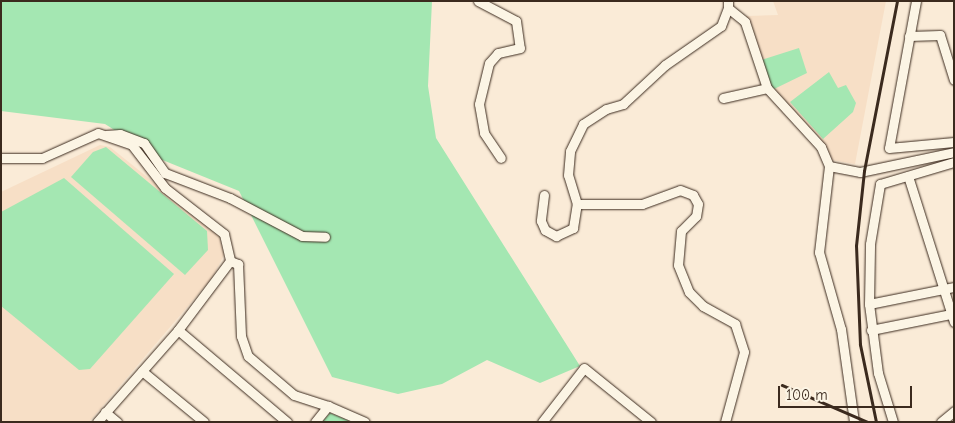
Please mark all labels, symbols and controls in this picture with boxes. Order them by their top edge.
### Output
scale bar [780,376,914,408]
text: 100 m [786,386,828,404]

